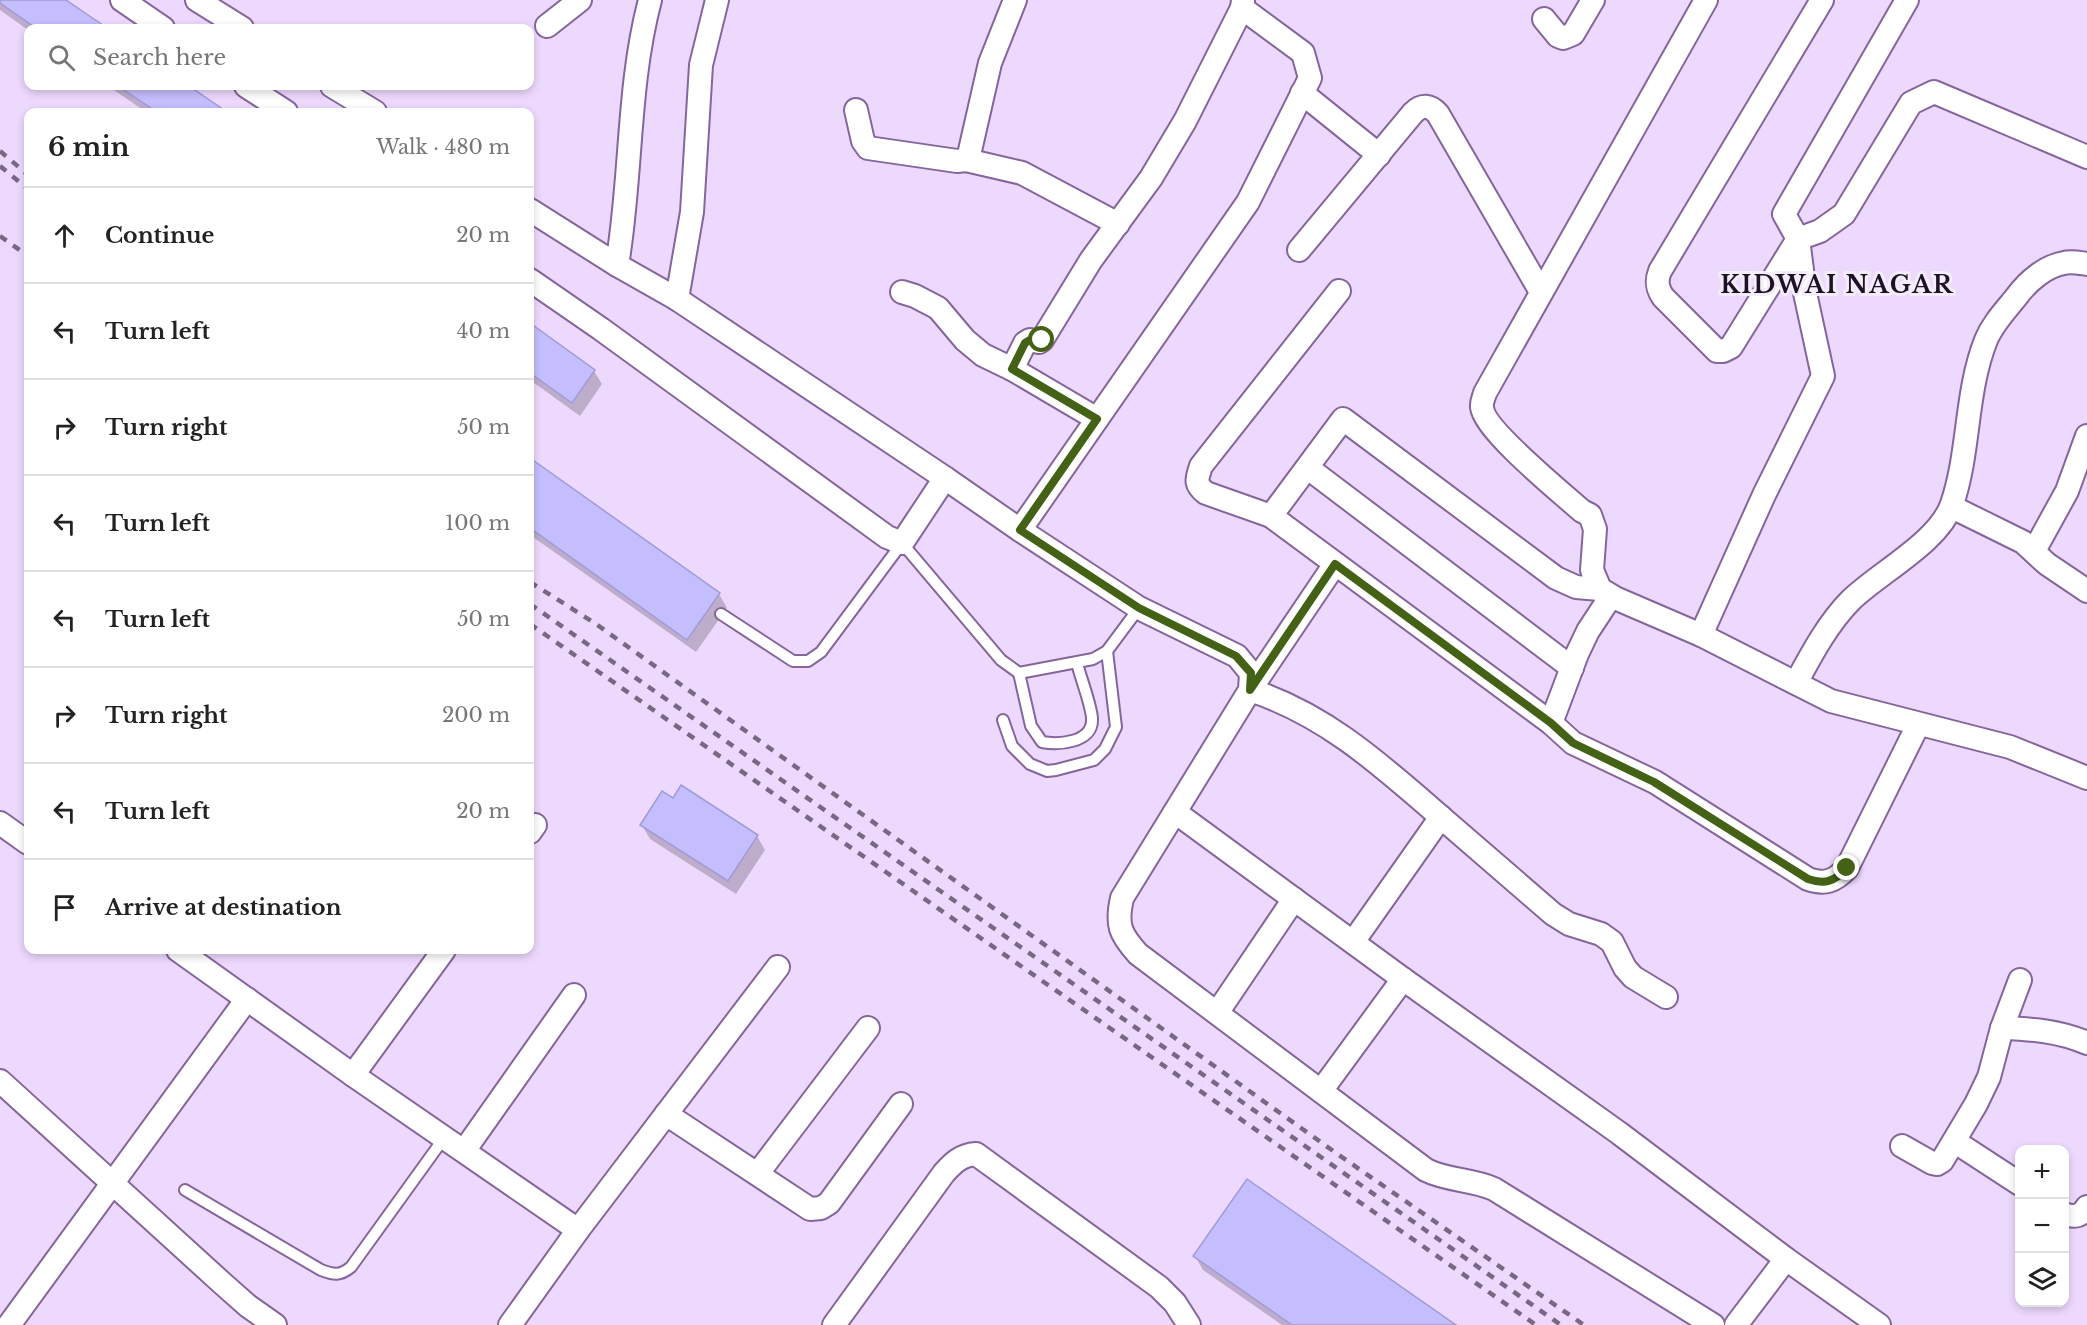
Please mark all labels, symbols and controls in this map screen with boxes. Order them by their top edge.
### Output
search box [24,24,534,90]
icon: search [45,41,78,74]
text: Search here [93,44,226,71]
text: 6 min [48,131,129,163]
text: Walk · 480 m [376,135,510,159]
icon: ahead [48,219,81,252]
text: Continue [105,222,214,249]
text: 20 m [456,223,510,247]
district label: KIDWAI NAGAR [1720,270,1954,299]
icon: left [48,315,81,348]
text: Turn left [105,318,210,345]
text: 40 m [457,319,510,343]
route start [1028,326,1054,352]
icon: right [48,411,81,444]
text: Turn right [105,414,227,441]
text: 50 m [457,415,510,439]
icon: left [48,507,81,540]
text: Turn left [105,510,210,537]
text: 100 m [445,511,510,535]
icon: left [48,603,81,636]
text: Turn left [105,606,210,633]
text: 50 m [457,607,510,631]
icon: right [48,699,81,732]
text: Turn right [105,702,227,729]
text: 200 m [442,703,510,727]
icon: left [48,795,81,828]
text: Turn left [105,798,210,825]
text: 20 m [456,799,510,823]
route end [1833,854,1859,880]
icon: arrive [48,891,81,924]
text: Arrive at destination [105,894,342,921]
map controls [2015,1145,2069,1307]
button: + [2015,1145,2069,1199]
button: − [2015,1199,2069,1253]
button: layers [2015,1253,2069,1307]

